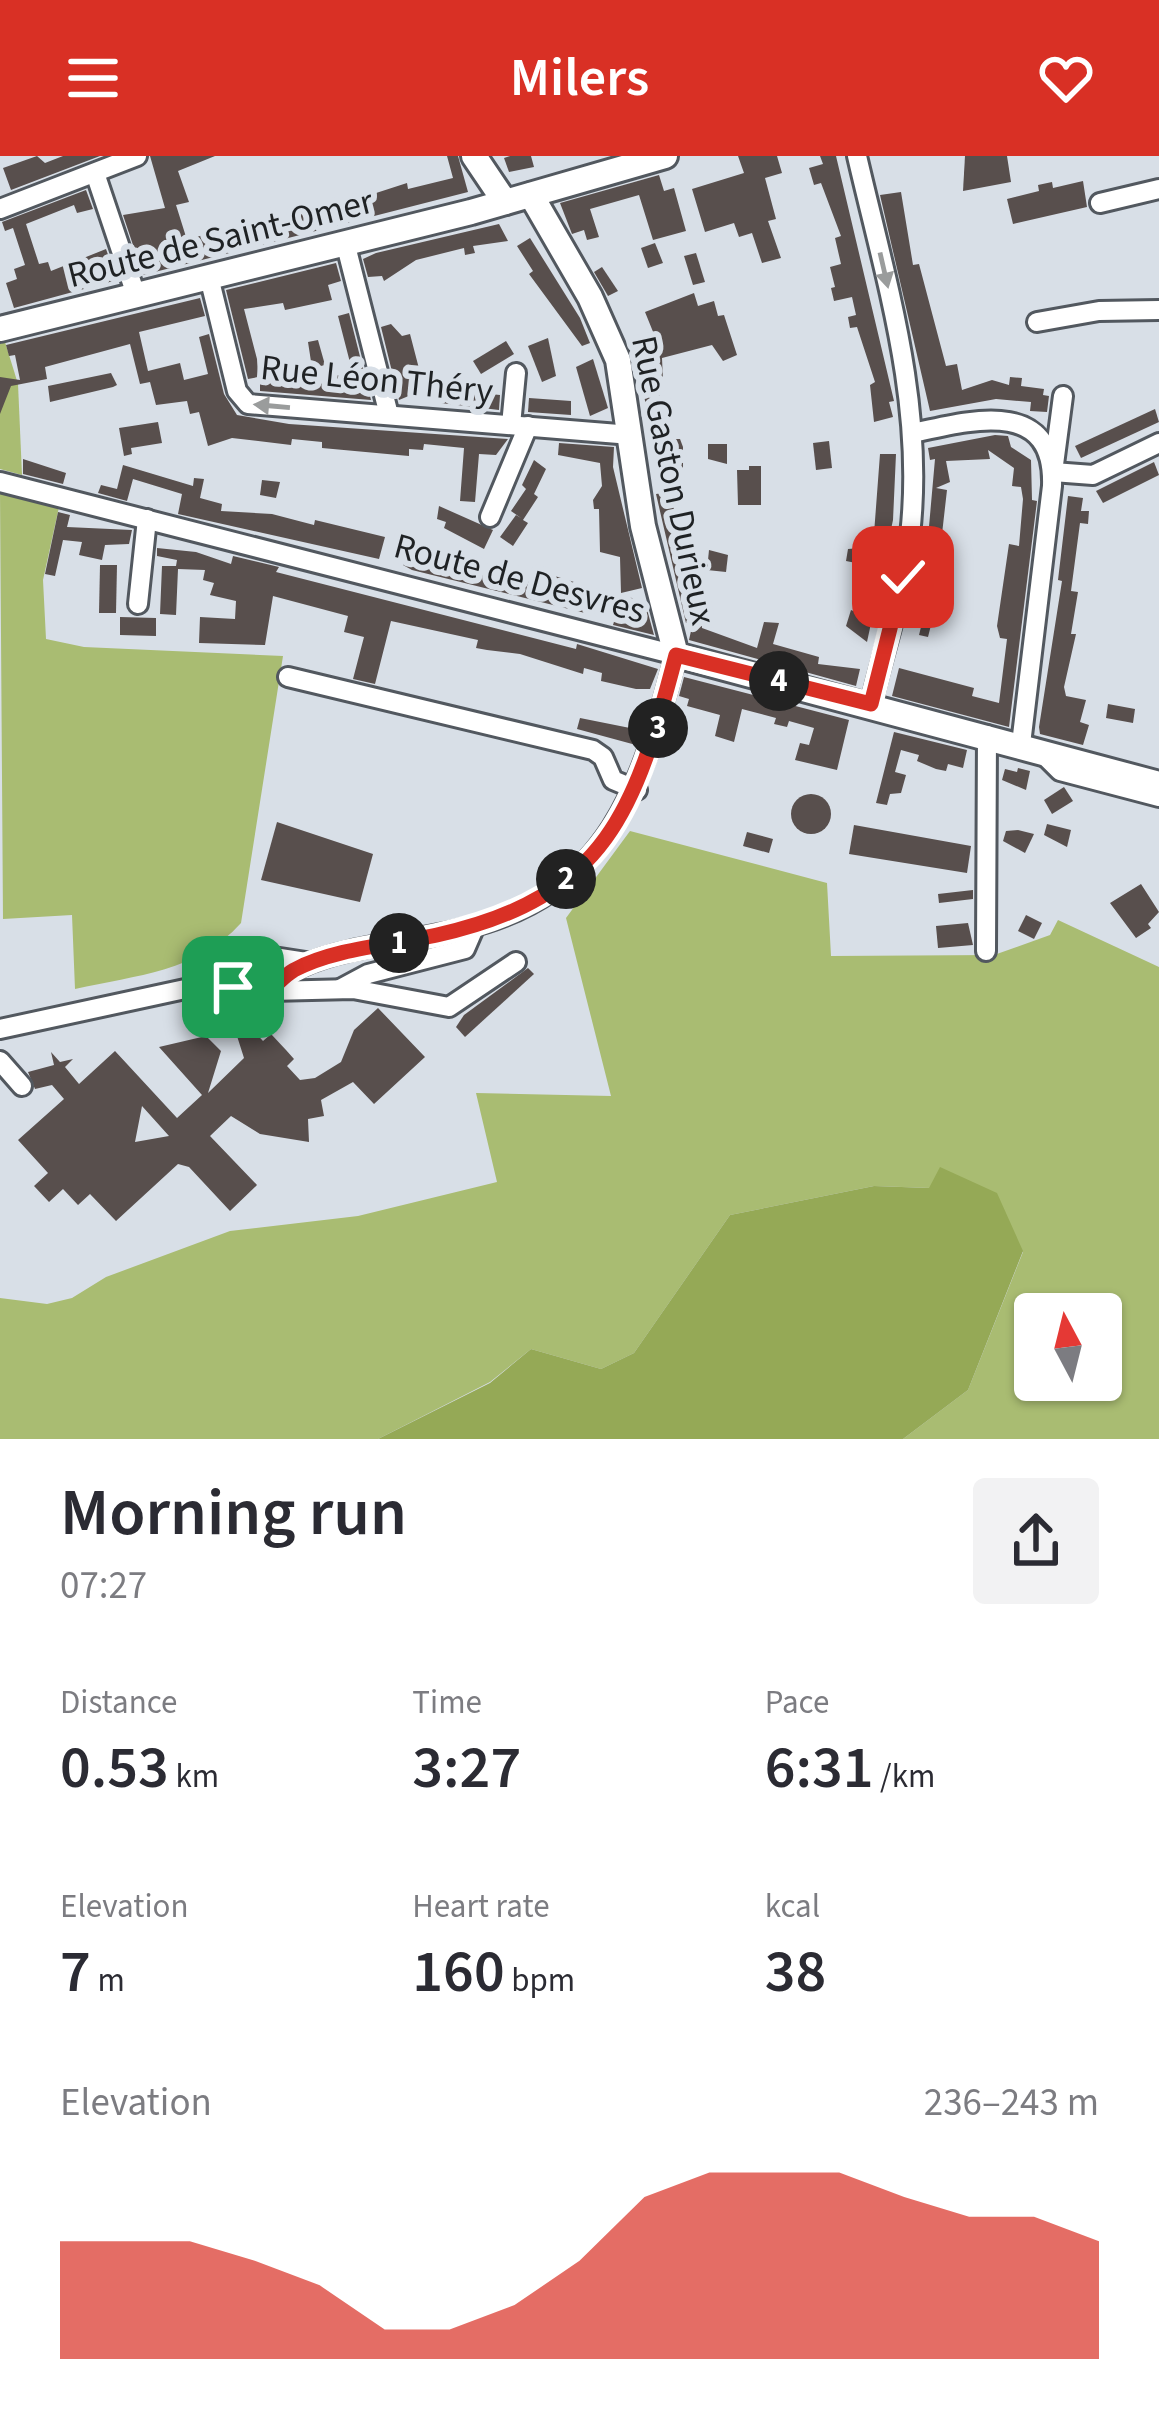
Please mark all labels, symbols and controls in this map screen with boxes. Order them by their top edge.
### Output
text: Milers [510,40,649,117]
icon: menu [60,45,126,111]
icon: heart [1033,45,1099,111]
street label: Route de Saint-Omer [62,176,379,301]
one-way arrow [875,251,894,289]
street label: Rue Gaston Durieux [618,331,729,630]
street label: Rue Léon Théry [258,342,496,417]
one-way arrow [253,396,290,415]
street label: Route de Desvres [388,520,651,636]
pin [852,526,954,628]
icon: check [870,544,936,610]
pin: 4 [749,651,809,711]
text: 4 [770,657,788,704]
pin: 3 [628,698,688,758]
text: 3 [649,704,667,751]
pin: 2 [536,849,596,909]
text: 2 [557,855,575,902]
pin: 1 [369,913,429,973]
text: 1 [390,919,408,966]
pin [182,936,284,1038]
icon: arrive [200,954,266,1020]
north arrow [1014,1293,1122,1401]
map controls [1014,1293,1122,1401]
text: Morning run [60,1466,407,1560]
button: share [973,1478,1099,1604]
text: 07:27 [60,1558,147,1614]
text: Distance [60,1679,177,1726]
text: Time [412,1679,482,1726]
text: Pace [765,1679,829,1726]
text: 0.53 [60,1726,169,1811]
text: 3:27 [412,1726,521,1811]
text: 6:31 [765,1726,874,1811]
text: km [169,1753,219,1800]
text: /km [874,1753,935,1800]
text: Elevation [60,1883,189,1930]
text: Heart rate [412,1883,550,1930]
text: kcal [765,1883,820,1930]
text: 7 [60,1930,91,2015]
text: 160 [412,1930,505,2015]
text: 38 [765,1930,826,2015]
text: m [91,1957,125,2004]
text: bpm [505,1957,575,2004]
text: Elevation [60,2075,212,2131]
text: 236–243 m [924,2075,1099,2131]

